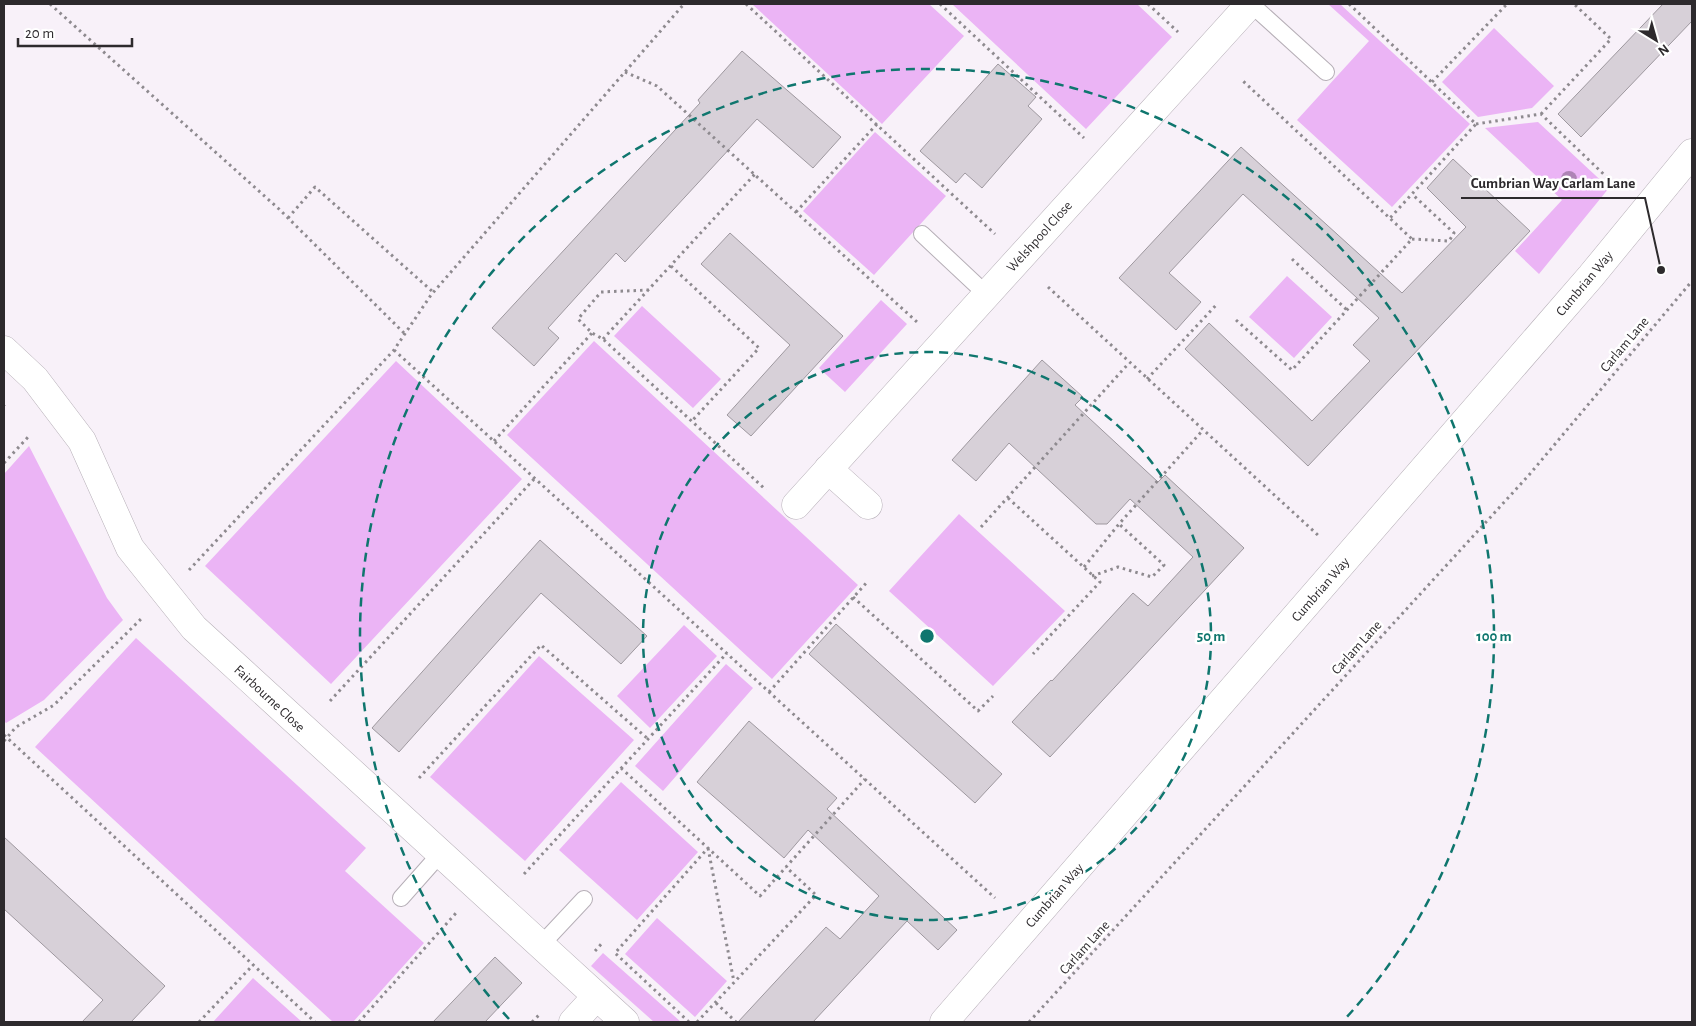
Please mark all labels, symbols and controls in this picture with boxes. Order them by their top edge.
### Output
scale bar [18,15,131,47]
north arrow [1631,15,1681,65]
text: 20 m [25,26,54,41]
text: N [1655,41,1671,58]
callout: Cumbrian Way Carlam Lane [1461,168,1645,198]
text: Cumbrian Way Carlam Lane [1471,176,1635,191]
street label: Welshpool Close [1004,198,1075,275]
street label: Cumbrian Way [1554,248,1616,319]
street label: Carlam Lane [1598,314,1652,375]
street label: Cumbrian Way [1289,555,1352,624]
street label: Carlam Lane [1329,618,1384,677]
centre of rings [918,627,936,645]
text: 50 m [1197,629,1225,644]
text: 100 m [1476,629,1512,644]
street label: Fairbourne Close [231,663,307,735]
street label: Cumbrian Way [1023,861,1086,930]
street label: Carlam Lane [1057,918,1112,977]

